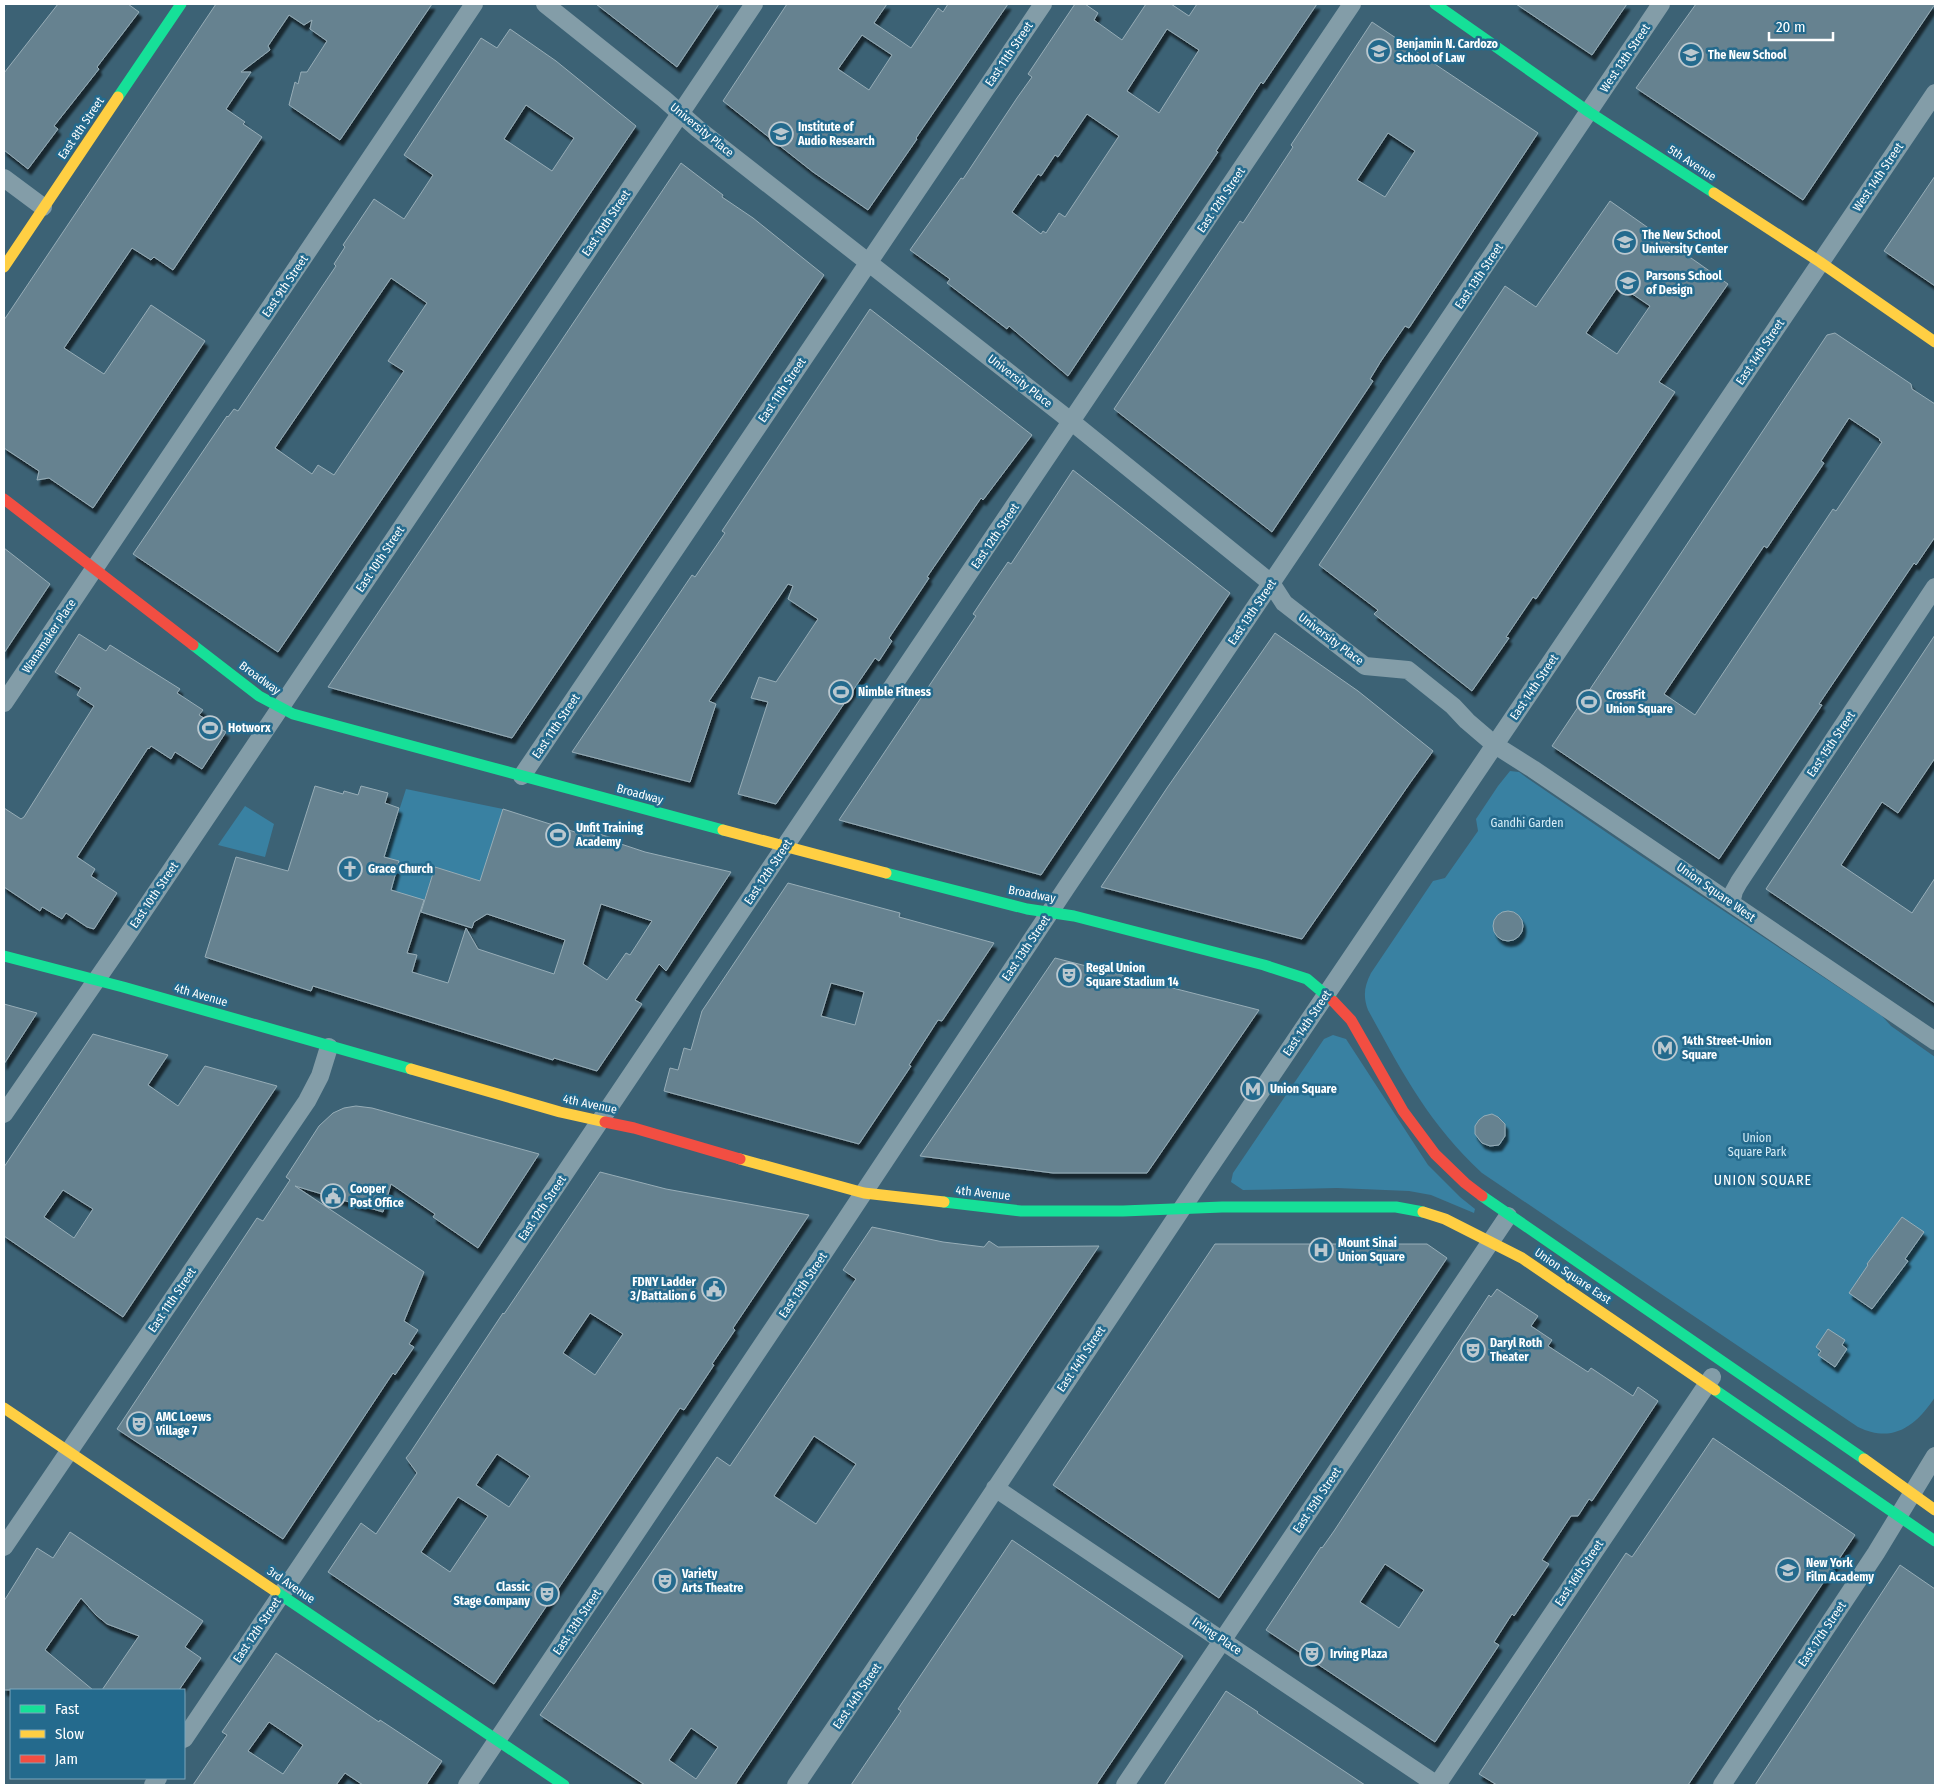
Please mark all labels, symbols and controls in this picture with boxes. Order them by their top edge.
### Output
scale bar [1769,10,1833,42]
text: 20 m [1776,18,1806,36]
street label: East 11th Street [982,19,1036,89]
street label: West 13th Street [1597,21,1653,95]
place label: Benjamin N. Cardozo School of Law [1396,37,1499,65]
school or university icon: Benjamin N. Cardozo School of Law [1366,38,1392,64]
school or university icon: The New School [1678,42,1704,68]
place label: The New School [1708,48,1787,62]
street label: East 8th Street [55,94,107,162]
street label: University Place [667,100,737,160]
place label: Institute of Audio Research [797,120,875,148]
school or university icon: Institute of Audio Research [768,121,794,147]
street label: West 14th Street [1850,140,1906,214]
street label: 5th Avenue [1665,142,1719,184]
street label: East 12th Street [1194,165,1248,235]
street label: East 10th Street [579,187,633,259]
place label: The New School University Center [1642,228,1729,256]
school or university icon: The New School University Center [1612,229,1638,255]
street label: East 13th Street [1452,241,1506,311]
street label: East 9th Street [259,252,311,320]
place label: Parsons School of Design [1646,269,1722,297]
school or university icon: Parsons School of Design [1615,270,1641,296]
street label: East 14th Street [1733,316,1787,388]
street label: University Place [985,352,1055,411]
street label: East 11th Street [755,355,809,425]
street label: East 12th Street [968,501,1022,571]
street label: East 10th Street [353,523,407,595]
street label: East 13th Street [1225,577,1279,647]
street label: Wanamaker Place [19,596,79,676]
street label: University Place [1296,610,1366,668]
street label: East 14th Street [1507,651,1561,723]
street label: Broadway [237,658,284,698]
sports icon: Nimble Fitness [828,679,854,705]
place label: Nimble Fitness [858,685,932,699]
place label: CrossFit Union Square [1606,688,1673,716]
sports icon: CrossFit Union Square [1576,689,1602,715]
street label: East 11th Street [529,691,583,761]
street label: East 15th Street [1804,709,1858,779]
sports icon: Hotworx [197,715,223,741]
place label: Hotworx [228,721,271,735]
street label: Broadway [615,781,665,807]
park label: Gandhi Garden [1491,816,1563,830]
place label: Unfit Training Academy [575,821,643,849]
sports icon: Unfit Training Academy [545,822,571,848]
street label: East 12th Street [741,837,795,907]
church icon: Grace Church [337,856,363,882]
street label: East 10th Street [127,859,181,931]
street label: Union Square West [1674,860,1758,924]
place label: Grace Church [368,862,433,876]
street label: Broadway [1007,883,1057,906]
street label: East 13th Street [999,913,1053,983]
place label: Regal Union Square Stadium 14 [1086,961,1179,989]
theatre icon: Regal Union Square Stadium 14 [1056,962,1082,988]
street label: 4th Avenue [173,981,229,1009]
street label: East 14th Street [1280,987,1334,1059]
place label: 14th Street–Union Square [1682,1034,1772,1062]
metro station icon: 14th Street–Union Square [1652,1035,1678,1061]
metro station icon: Union Square [1240,1076,1266,1102]
place label: Union Square [1270,1082,1337,1096]
street label: 4th Avenue [562,1091,618,1117]
park label: Union Square Park [1728,1131,1787,1159]
district label: UNION SQUARE [1714,1172,1812,1189]
street label: East 12th Street [515,1173,569,1243]
place label: Cooper Post Office [350,1182,404,1210]
public building icon: Cooper Post Office [320,1183,346,1209]
street label: 4th Avenue [955,1183,1011,1203]
place label: Mount Sinai Union Square [1338,1236,1405,1264]
hospital icon: Mount Sinai Union Square [1308,1237,1334,1263]
street label: Union Square East [1532,1245,1614,1307]
street label: East 13th Street [776,1250,830,1320]
street label: East 11th Street [145,1265,199,1335]
place label: FDNY Ladder 3/Battalion 6 [629,1275,697,1303]
public building icon: FDNY Ladder 3/Battalion 6 [701,1276,727,1302]
street label: East 14th Street [1054,1323,1108,1395]
place label: Daryl Roth Theater [1490,1336,1542,1364]
theatre icon: Daryl Roth Theater [1460,1337,1486,1363]
place label: AMC Loews Village 7 [155,1410,212,1438]
theatre icon: AMC Loews Village 7 [126,1411,152,1437]
street label: East 15th Street [1290,1465,1344,1535]
street label: East 16th Street [1552,1537,1606,1609]
place label: New York Film Academy [1806,1556,1874,1584]
school or university icon: New York Film Academy [1775,1557,1801,1583]
street label: 3rd Avenue [264,1564,318,1606]
place label: Variety Arts Theatre [681,1567,743,1595]
theatre icon: Variety Arts Theatre [652,1568,678,1594]
place label: Classic Stage Company [454,1580,531,1608]
theatre icon: Classic Stage Company [534,1581,560,1607]
street label: East 13th Street [550,1587,604,1657]
street label: East 12th Street [230,1595,284,1665]
street label: East 17th Street [1795,1599,1849,1669]
street label: Irving Place [1190,1614,1244,1658]
theatre icon: Irving Plaza [1299,1641,1325,1667]
place label: Irving Plaza [1330,1647,1388,1661]
street label: East 14th Street [830,1660,884,1732]
legend [10,1689,185,1779]
text: Fast [55,1700,79,1718]
text: Slow [55,1725,84,1743]
text: Jam [55,1750,78,1768]

